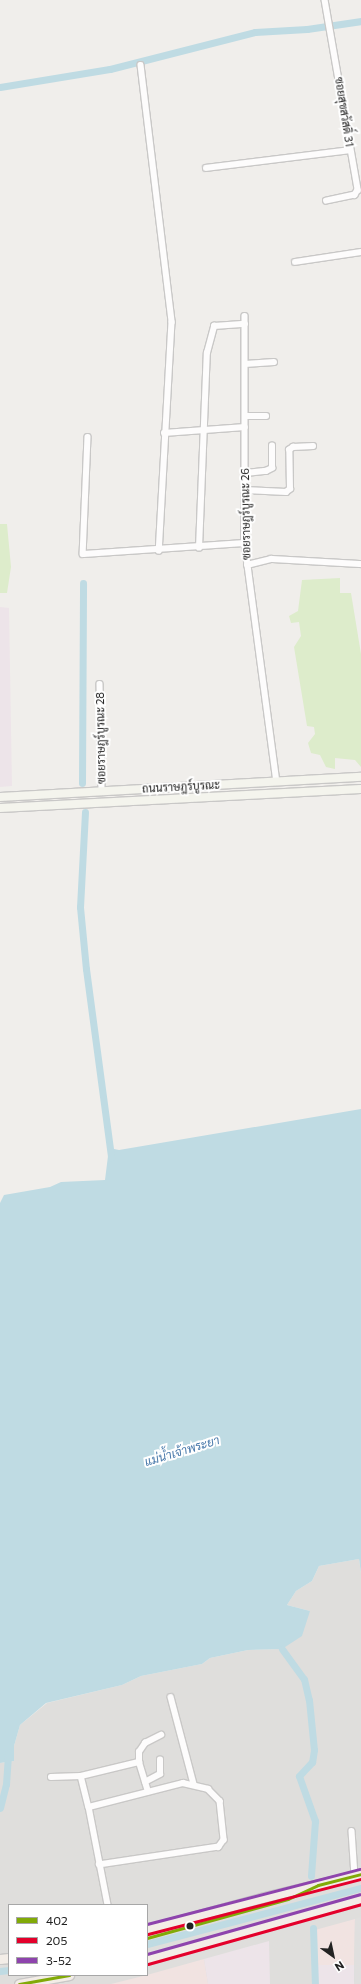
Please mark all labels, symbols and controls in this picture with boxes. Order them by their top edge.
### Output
street label: ซอยสุขสวัสดิ์ 31 [332,76,356,148]
street label: ซอยราษฎร์บูรณะ 26 [239,468,253,560]
street label: ซอยราษฎร์บูรณะ 28 [94,692,108,784]
street label: ถนนราษฎร์บูรณะ [142,778,220,796]
water label: แม่น้ำเจ้าพระยา [143,1433,221,1469]
legend [8,1904,148,1976]
text: 402 [46,1913,68,1927]
unlabelled marker [185,1921,195,1931]
text: 205 [46,1933,67,1947]
north arrow [313,1936,353,1976]
text: 3-52 [46,1953,71,1967]
text: N [333,1959,347,1974]

